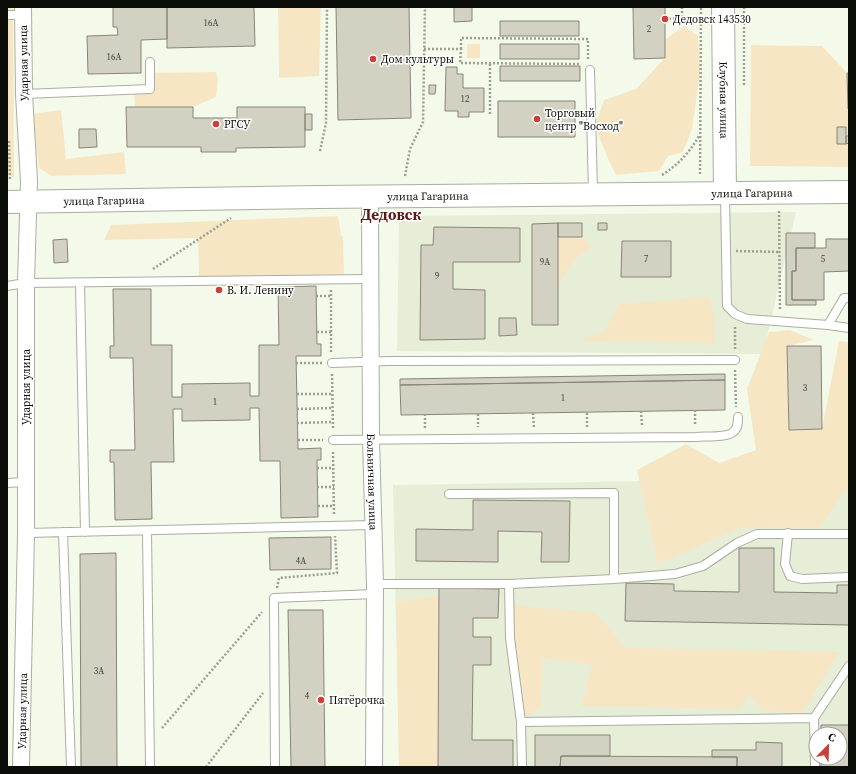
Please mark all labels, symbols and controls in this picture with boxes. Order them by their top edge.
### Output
place label: Дедовск 143530 [673,12,751,27]
marker: Дедовск 143530 [660,14,670,24]
house number: 16А [204,17,219,29]
house number: 2 [647,23,652,35]
street label: Ударная улица [16,24,32,101]
house number: 16А [107,51,122,63]
place label: Дом культуры [381,52,454,67]
marker: Дом культуры [368,54,378,64]
street label: Клубная улица [716,61,732,139]
house number: 12 [460,93,470,105]
place label: Торговый центр "Восход" [545,106,623,134]
marker: Торговый центр "Восход" [532,114,542,124]
place label: РГСУ [224,117,251,132]
marker: РГСУ [211,119,221,129]
street label: улица Гагарина [711,185,793,201]
street label: улица Гагарина [387,188,469,204]
street label: улица Гагарина [63,192,145,209]
district label: Дедовск [361,204,421,225]
house number: 7 [644,253,649,265]
house number: 5 [821,253,826,265]
house number: 9А [540,256,550,268]
house number: 9 [435,270,440,282]
place label: В. И. Ленину [227,283,294,298]
marker: В. И. Ленину [214,285,224,295]
street label: Ударная улица [19,348,34,425]
house number: 3 [803,382,808,394]
house number: 1 [561,392,565,404]
house number: 1 [213,396,217,408]
street label: Больничная улица [363,434,381,531]
house number: 4А [296,555,306,567]
house number: 3А [94,665,104,677]
street label: Ударная улица [14,672,31,749]
house number: 4 [305,690,310,702]
place label: Пятёрочка [329,693,385,708]
marker: Пятёрочка [316,695,326,705]
north arrow [808,726,848,766]
text: С [826,729,838,746]

